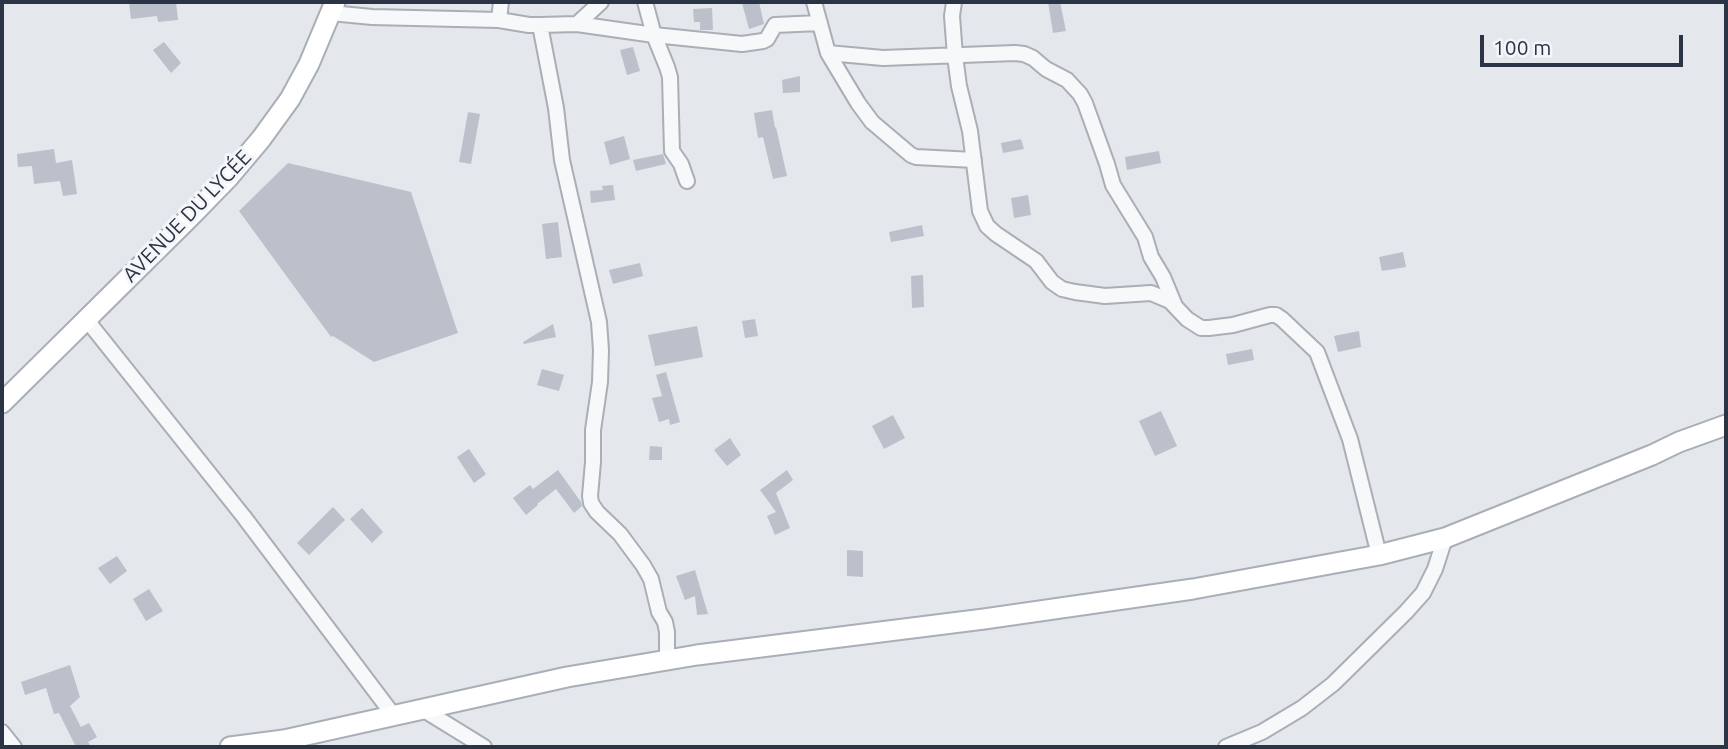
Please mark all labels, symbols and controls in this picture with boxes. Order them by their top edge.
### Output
scale bar [1483,21,1686,65]
text: 100 m [1493,35,1551,59]
street label: AVENUE DU LYCÉE [117,145,257,287]

